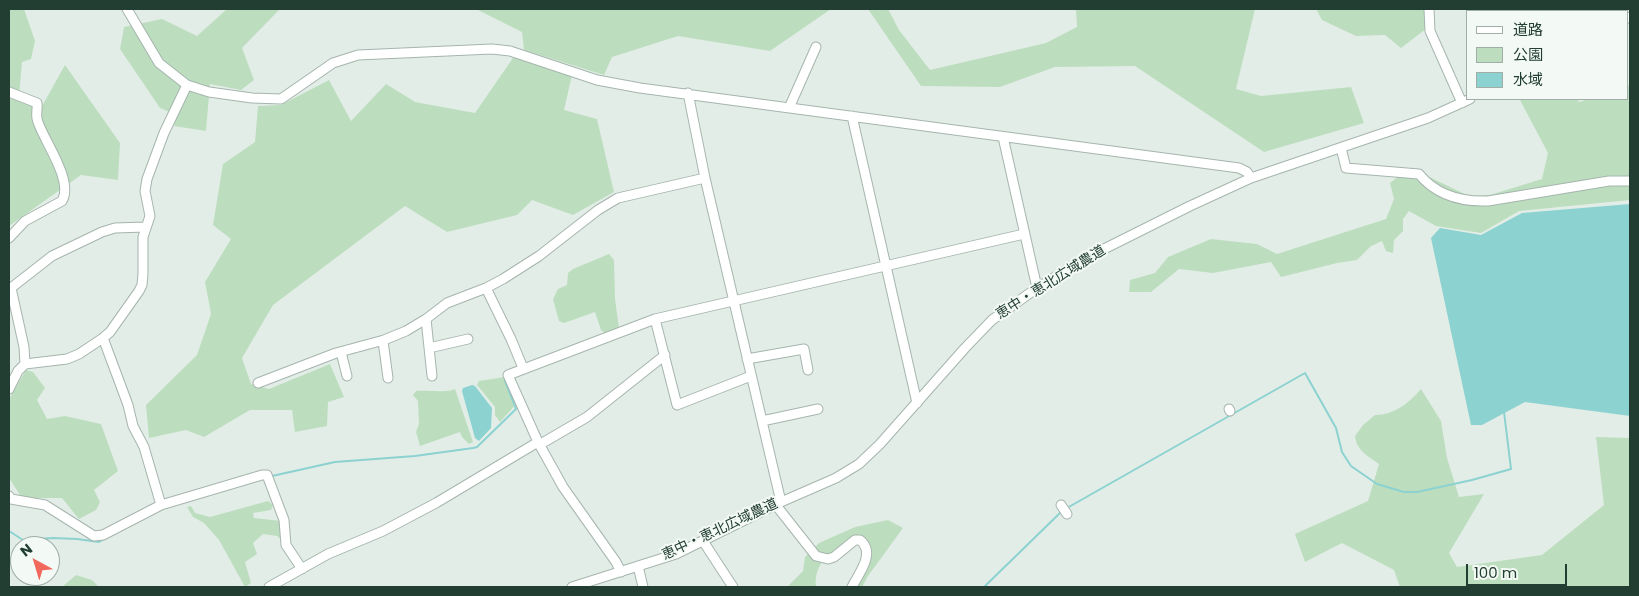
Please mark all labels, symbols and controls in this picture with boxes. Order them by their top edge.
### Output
legend [1466,10,1629,100]
text: 道路 [1513,19,1543,40]
text: 公園 [1513,44,1543,65]
text: 水域 [1513,69,1543,90]
street label: 恵中・恵北広域農道 [993,242,1109,324]
street label: 恵中・恵北広域農道 [659,496,781,564]
north arrow [10,536,60,586]
text: N [16,539,37,561]
scale bar [1469,554,1570,586]
text: 100 m [1474,562,1517,583]

